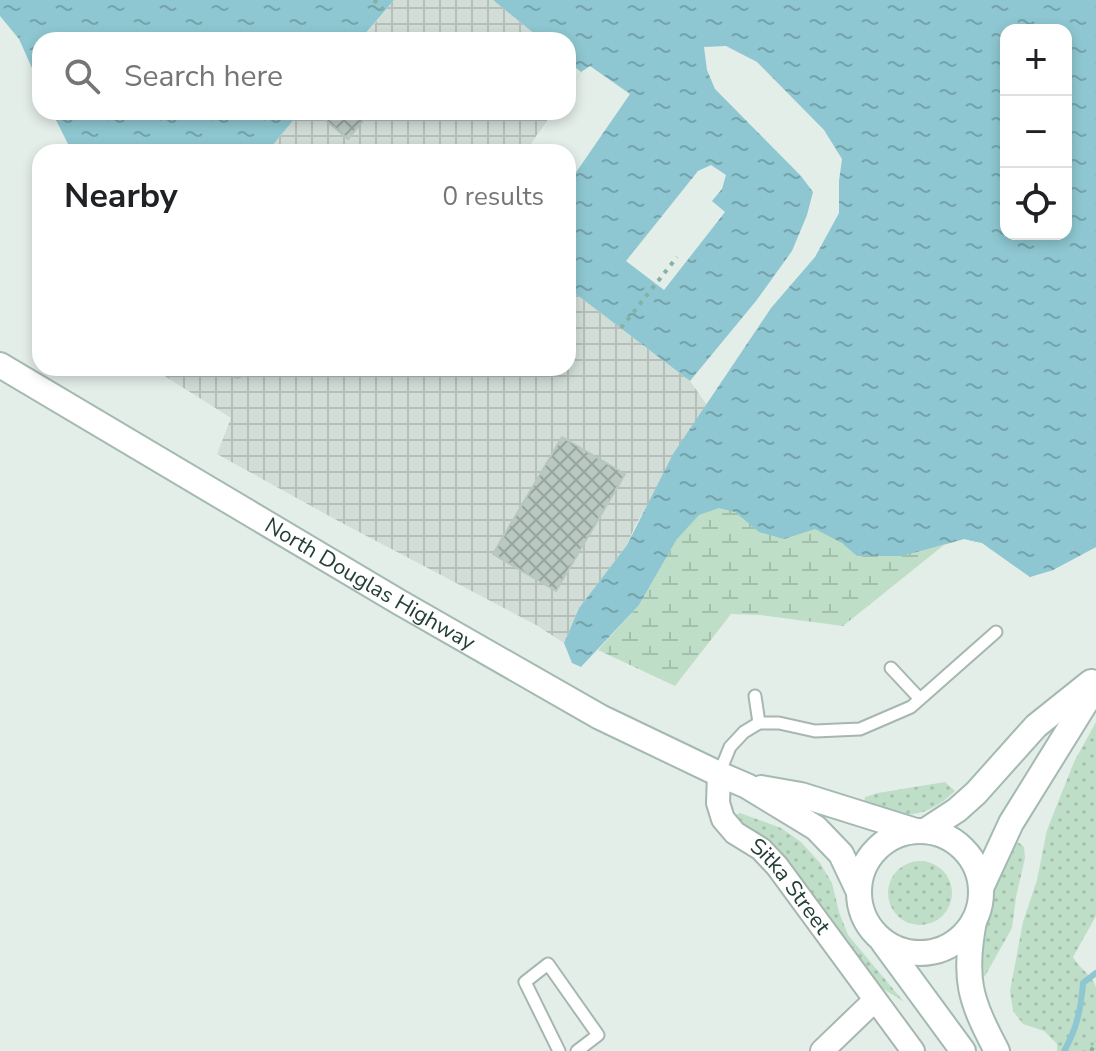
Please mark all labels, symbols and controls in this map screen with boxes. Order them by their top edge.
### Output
map controls [1000,24,1072,240]
button: + [1000,24,1072,96]
search box [32,32,576,120]
icon: search [60,54,104,98]
text: Search here [124,56,283,97]
button: − [1000,96,1072,168]
button: locate [1000,168,1072,240]
text: Nearby [64,173,178,219]
text: 0 results [443,179,544,214]
street label: North Douglas Highway [259,511,481,658]
street label: Sitka Street [745,831,837,941]

